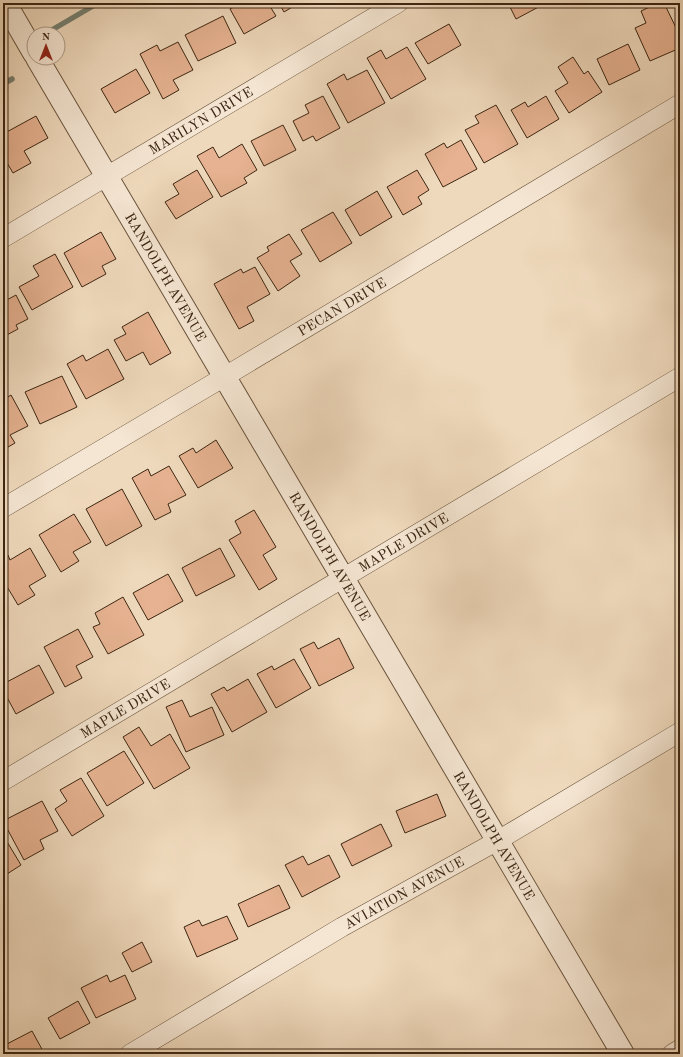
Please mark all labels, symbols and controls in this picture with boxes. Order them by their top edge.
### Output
north arrow [26,26,66,66]
text: N [42,32,51,43]
street label: MARILYN DRIVE [147,85,256,158]
street label: RANDOLPH AVENUE [122,211,208,344]
street label: PECAN DRIVE [296,276,389,339]
street label: RANDOLPH AVENUE [286,490,372,623]
street label: MAPLE DRIVE [356,511,451,575]
street label: MAPLE DRIVE [78,677,173,741]
street label: RANDOLPH AVENUE [450,769,537,903]
street label: AVIATION AVENUE [342,855,467,932]

